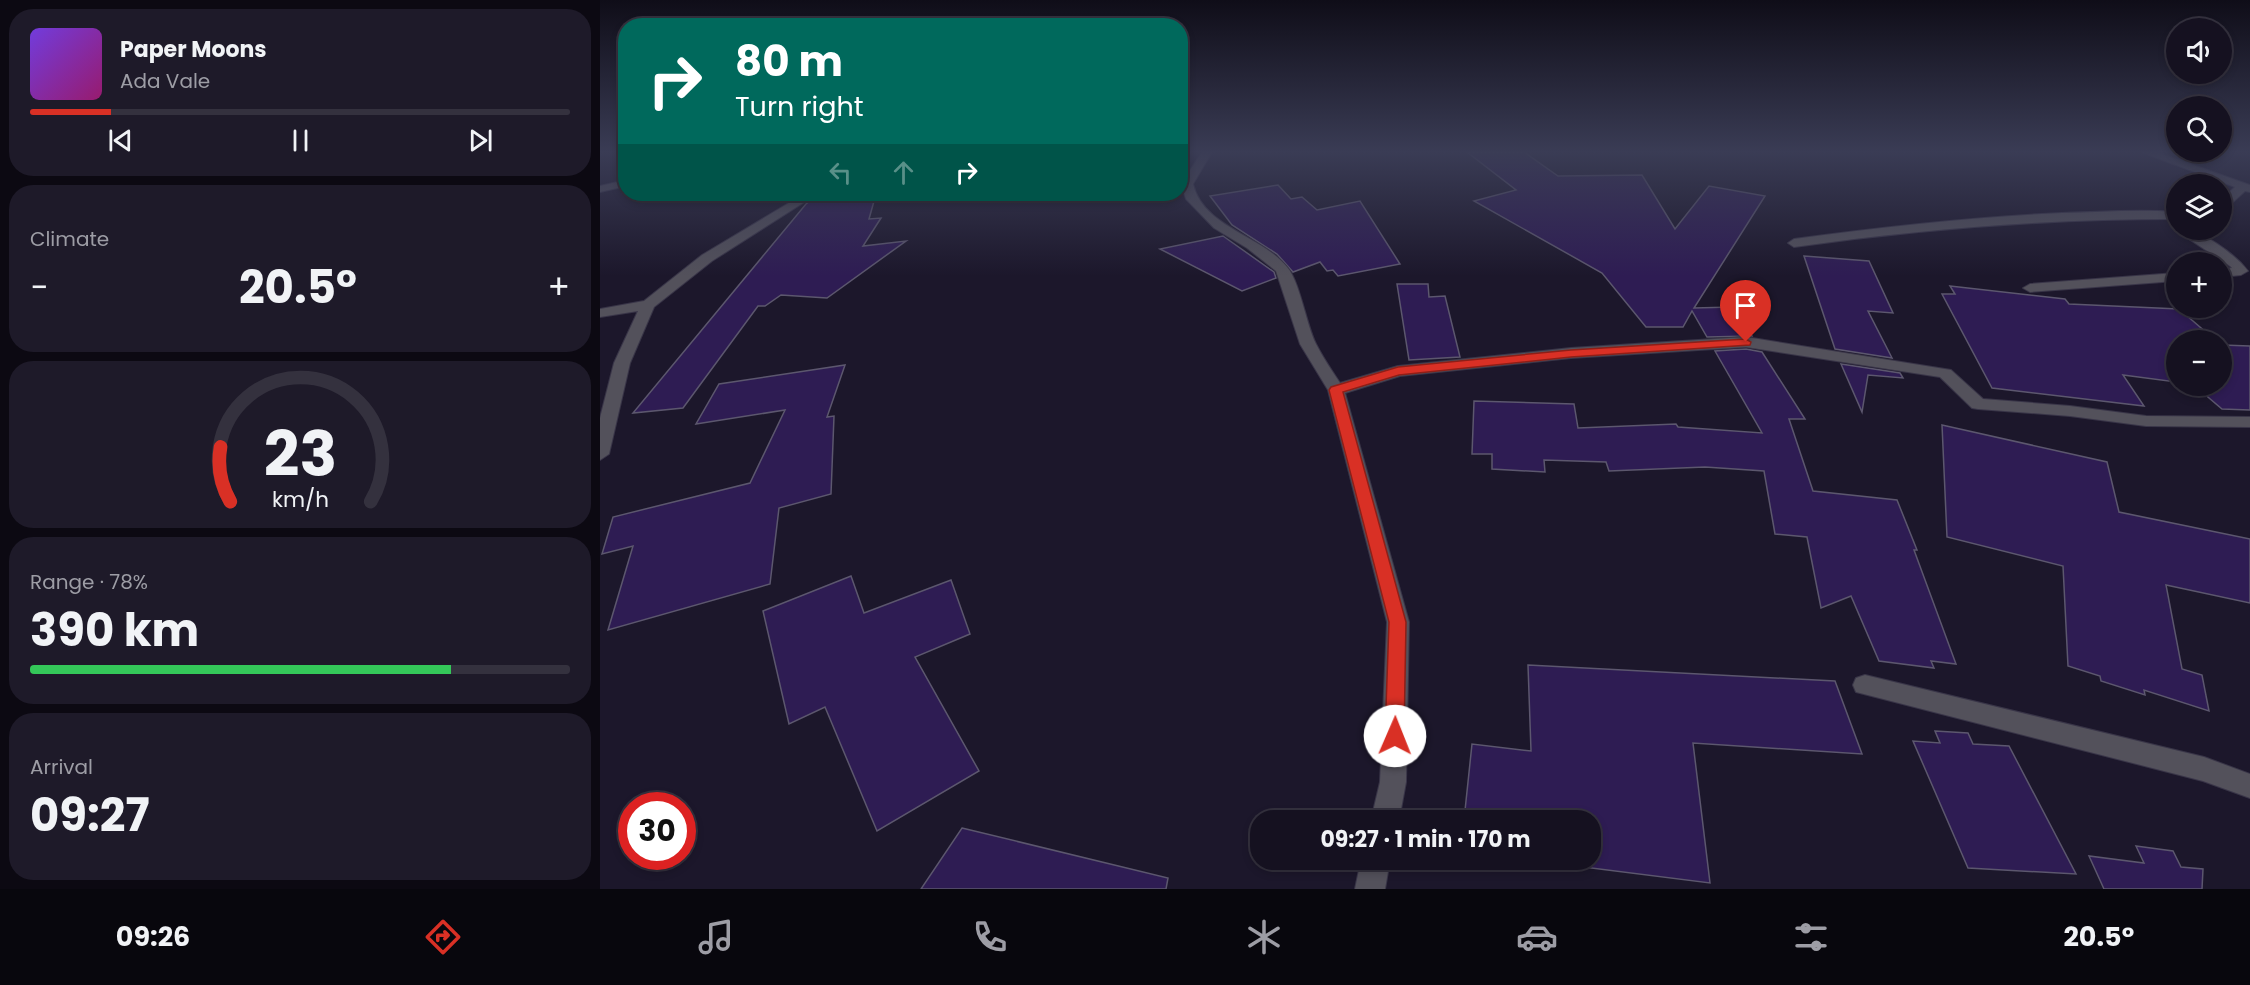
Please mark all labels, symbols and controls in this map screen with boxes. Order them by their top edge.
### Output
map controls [2166,18,2232,396]
button: sound [2166,18,2232,84]
text: 80 m [735,32,843,91]
text: Paper Moons [120,34,267,65]
icon: right [636,42,714,120]
text: Ada Vale [120,67,210,95]
text: Turn right [735,88,864,125]
button: search [2166,96,2232,162]
icon: previous [104,124,137,157]
icon: pause [284,124,317,157]
icon: next [464,124,497,157]
icon: left [824,156,857,189]
icon: ahead [887,156,920,189]
icon: right [950,156,983,189]
button: layers [2166,174,2232,240]
text: Climate [30,225,109,253]
button: + [2166,252,2232,318]
text: 20.5° [239,256,357,319]
text: − [30,264,48,311]
text: + [547,264,570,311]
pin [1720,280,1771,342]
icon: arrive [1729,289,1762,322]
button: − [2166,330,2232,396]
text: 23 [263,410,337,498]
text: km/h [271,484,329,515]
text: Range · 78% [30,568,148,596]
text: 390 km [30,599,199,662]
position arrow [1363,704,1427,768]
text: Arrival [30,753,93,781]
text: 09:27 [30,784,150,847]
speed limit sign: 30 [618,792,696,870]
text: 09:27 · 1 min · 170 m [1320,824,1531,855]
icon: directions [422,916,464,958]
icon: music [695,916,737,958]
icon: phone [969,916,1011,958]
icon: climate [1243,916,1285,958]
icon: car [1516,916,1558,958]
icon: filters [1790,916,1832,958]
text: 09:26 [116,918,190,955]
text: 20.5° [2063,918,2134,955]

